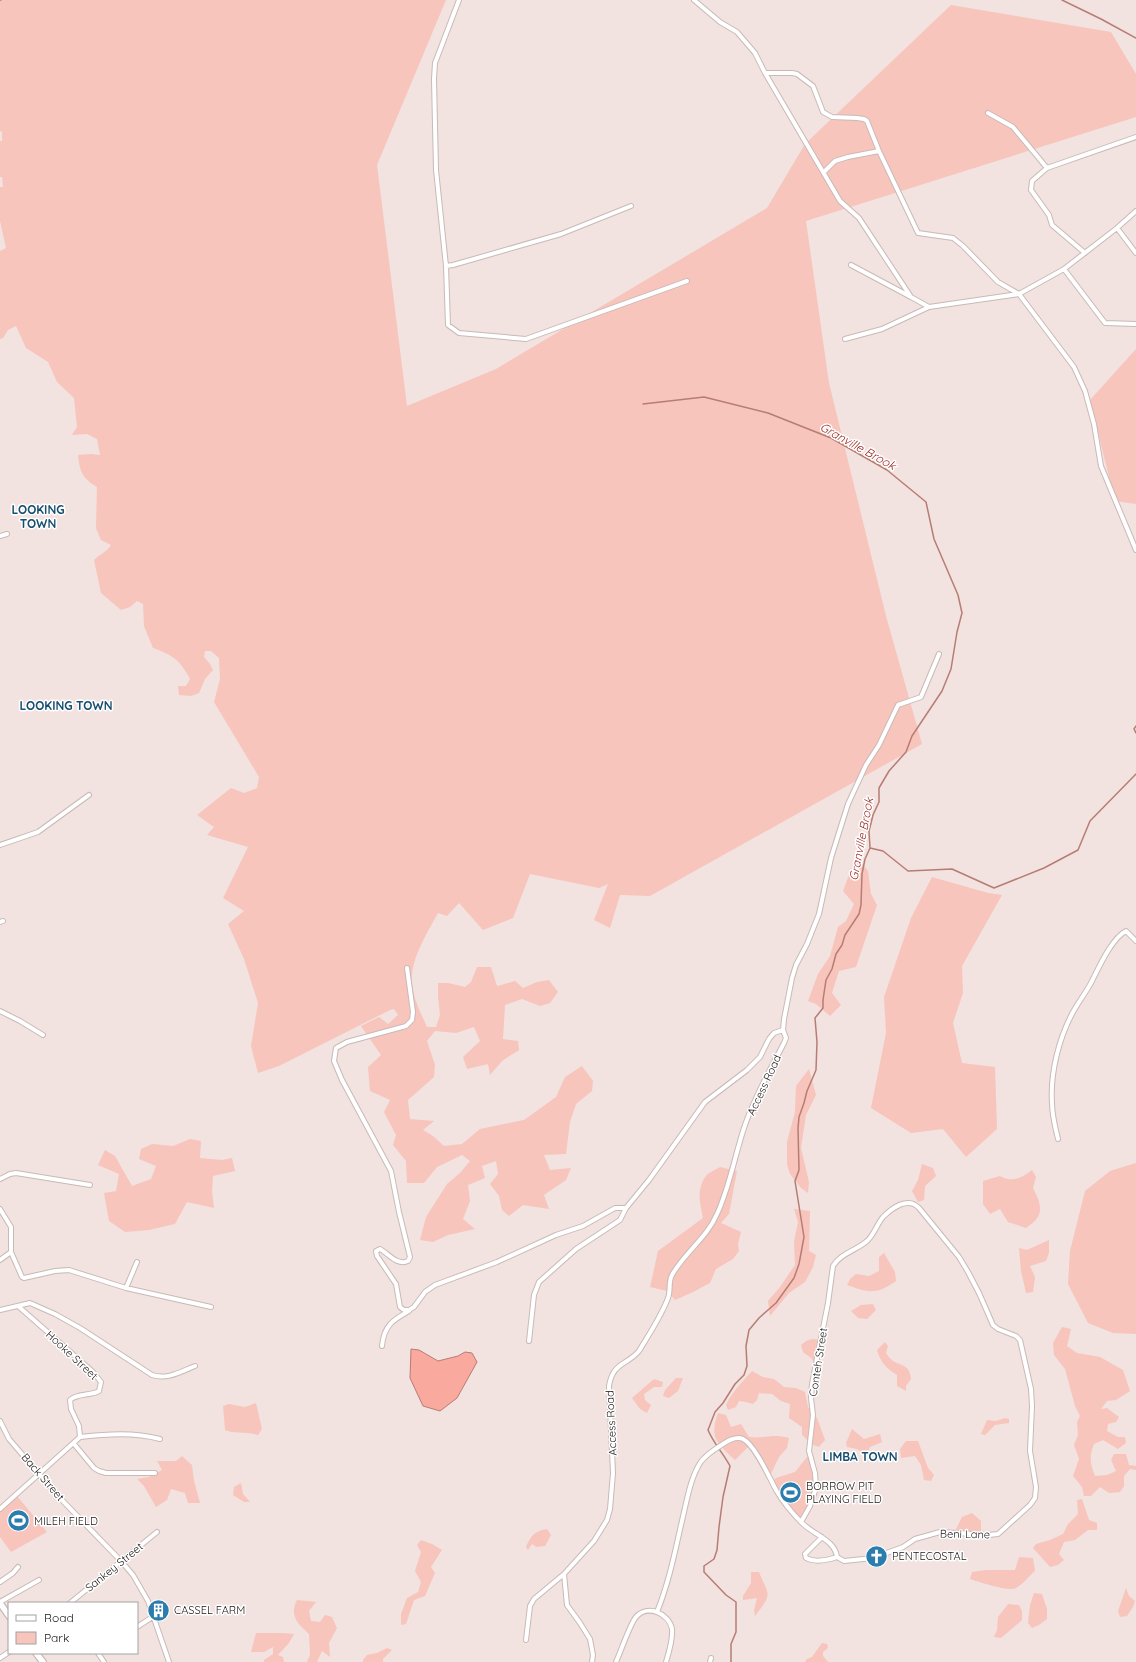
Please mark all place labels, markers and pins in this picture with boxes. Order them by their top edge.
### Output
sports icon: BORROW PIT PLAYING FIELD [778,1479,804,1505]
place label: BORROW PIT PLAYING FIELD [806,1479,882,1506]
sports icon: MILEH FIELD [6,1508,32,1534]
place label: MILEH FIELD [34,1514,98,1528]
church icon: PENTECOSTAL [863,1543,889,1569]
place label: PENTECOSTAL [892,1549,967,1563]
building icon: CASSEL FARM [146,1597,172,1623]
place label: CASSEL FARM [174,1603,245,1617]

